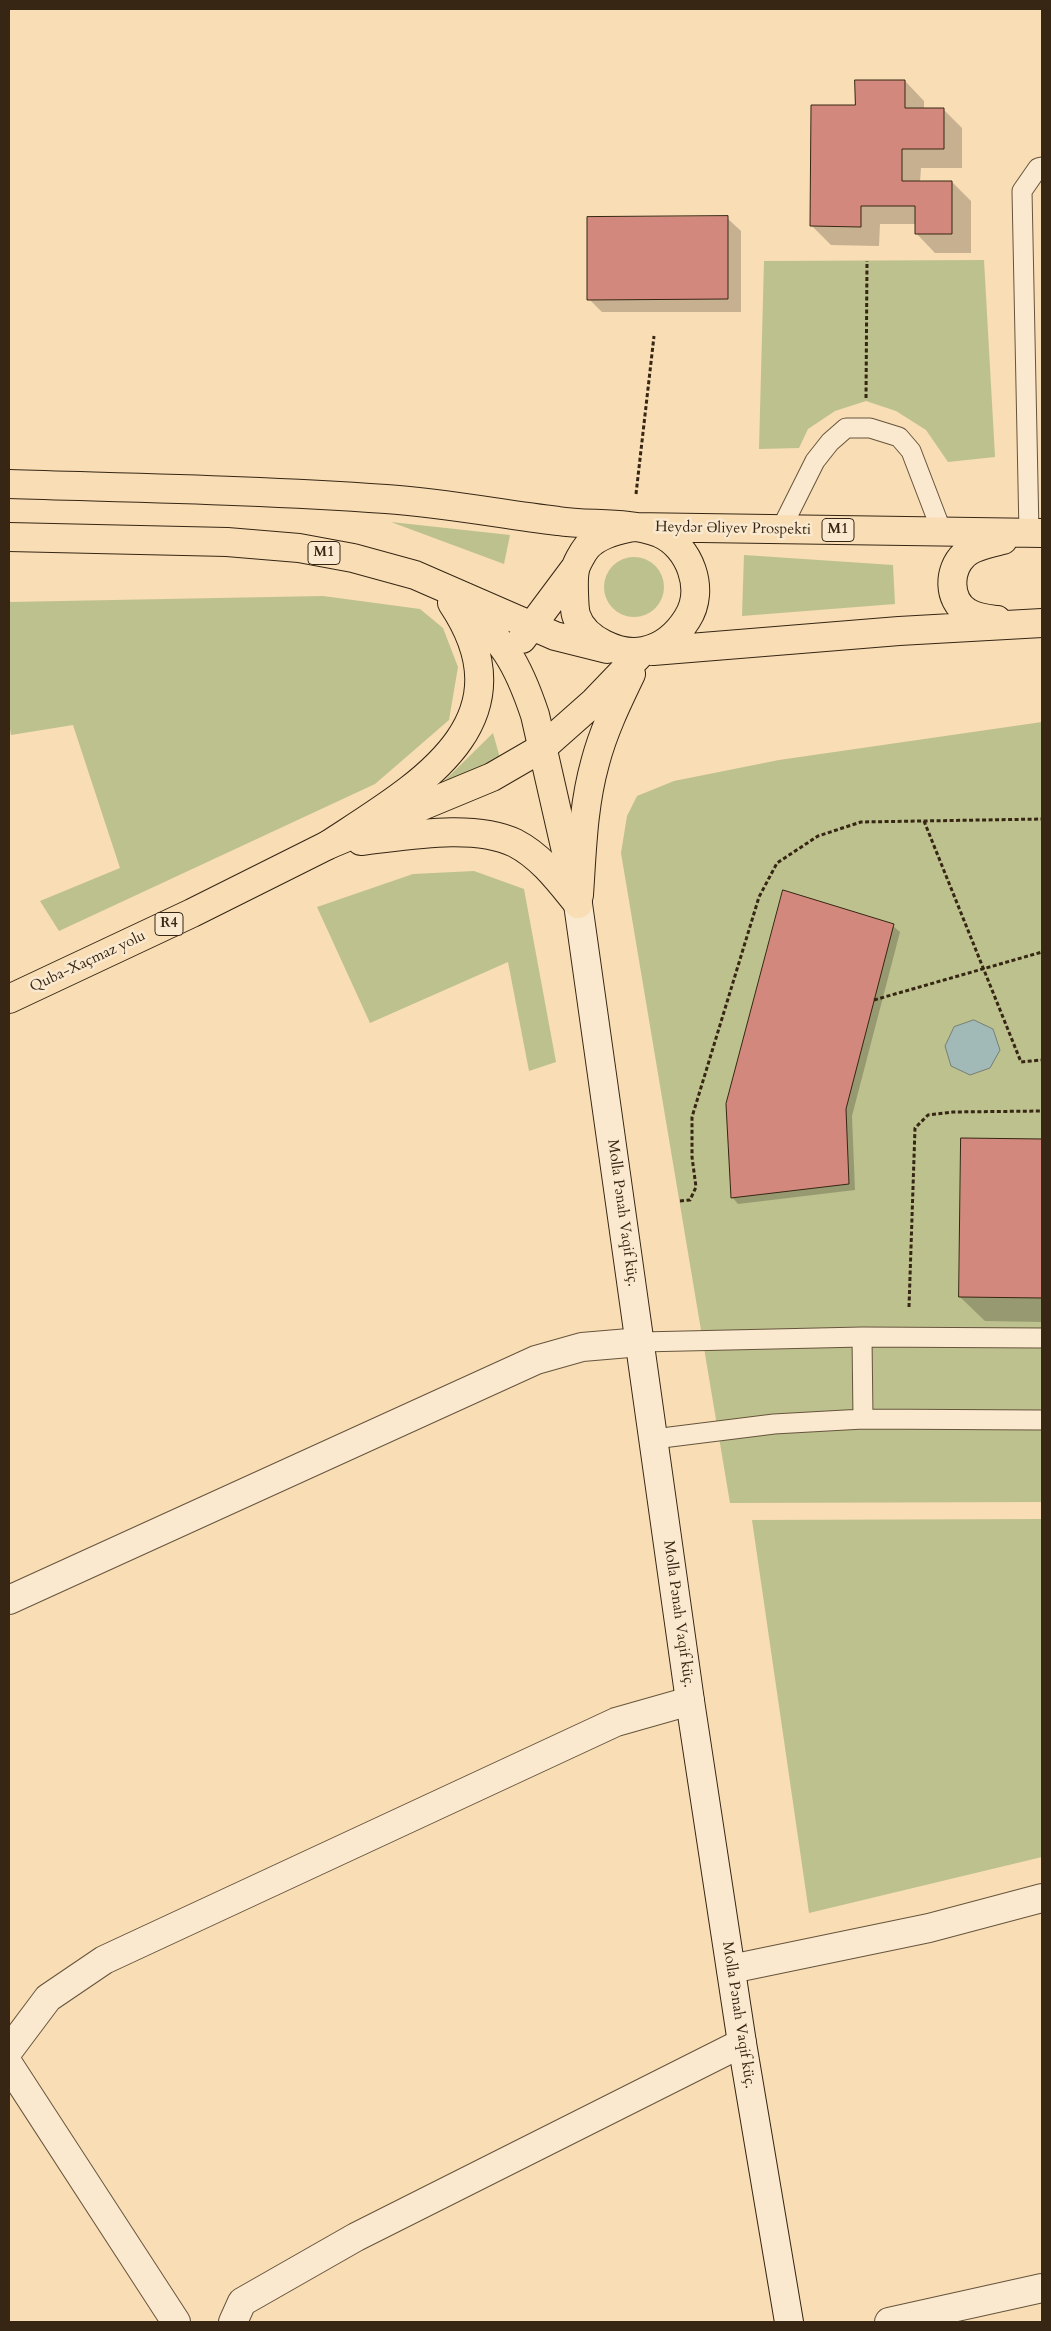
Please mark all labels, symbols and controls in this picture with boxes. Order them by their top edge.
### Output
road number: M1 [822,518,854,542]
street label: Heydər Əliyev Prospekti [655,519,811,539]
road number: M1 [308,542,340,564]
road number: R4 [155,912,183,936]
street label: Quba-Xaçmaz yolu [27,927,149,997]
street label: Molla Pənah Vaqif küç. [603,1138,641,1288]
street label: Molla Pənah Vaqif küç. [659,1539,697,1689]
street label: Molla Pənah Vaqif küç. [717,1940,759,2090]

